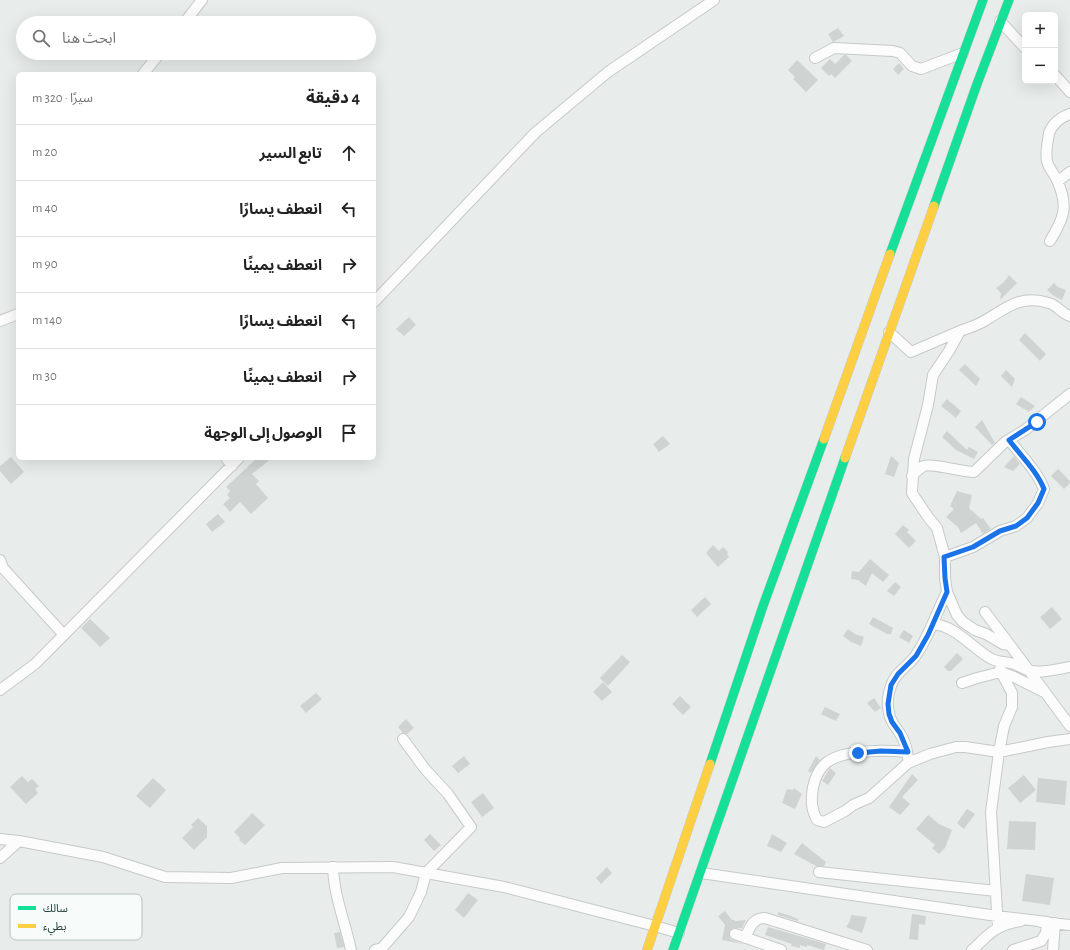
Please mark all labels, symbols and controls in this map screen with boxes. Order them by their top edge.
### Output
map controls [1022,12,1058,84]
button: + [1022,12,1058,48]
search box [16,16,376,60]
icon: search [30,27,52,49]
text: ابحث هنا [62,31,116,46]
button: − [1022,48,1058,84]
text: 4 دقيقة [306,89,360,106]
text: سيرًا · 320 m [32,92,93,105]
icon: ahead [338,142,360,164]
text: 20 m [32,146,57,159]
text: تابع السير [260,146,322,161]
icon: left [338,198,360,220]
text: 40 m [32,202,58,215]
text: انعطف يسارًا [239,202,322,217]
icon: right [338,254,360,276]
text: 90 m [32,258,58,271]
text: انعطف يمينًا [243,258,322,273]
icon: left [338,310,360,332]
text: 140 m [32,314,62,327]
text: انعطف يسارًا [239,314,322,329]
icon: right [338,366,360,388]
text: 30 m [32,370,57,383]
text: انعطف يمينًا [243,370,322,385]
route start [1028,413,1046,431]
icon: arrive [338,422,360,444]
text: الوصول إلى الوجهة [204,426,322,441]
route end [849,744,867,762]
legend [10,894,142,940]
text: سالك [43,903,68,914]
text: بطيء [43,921,66,936]

